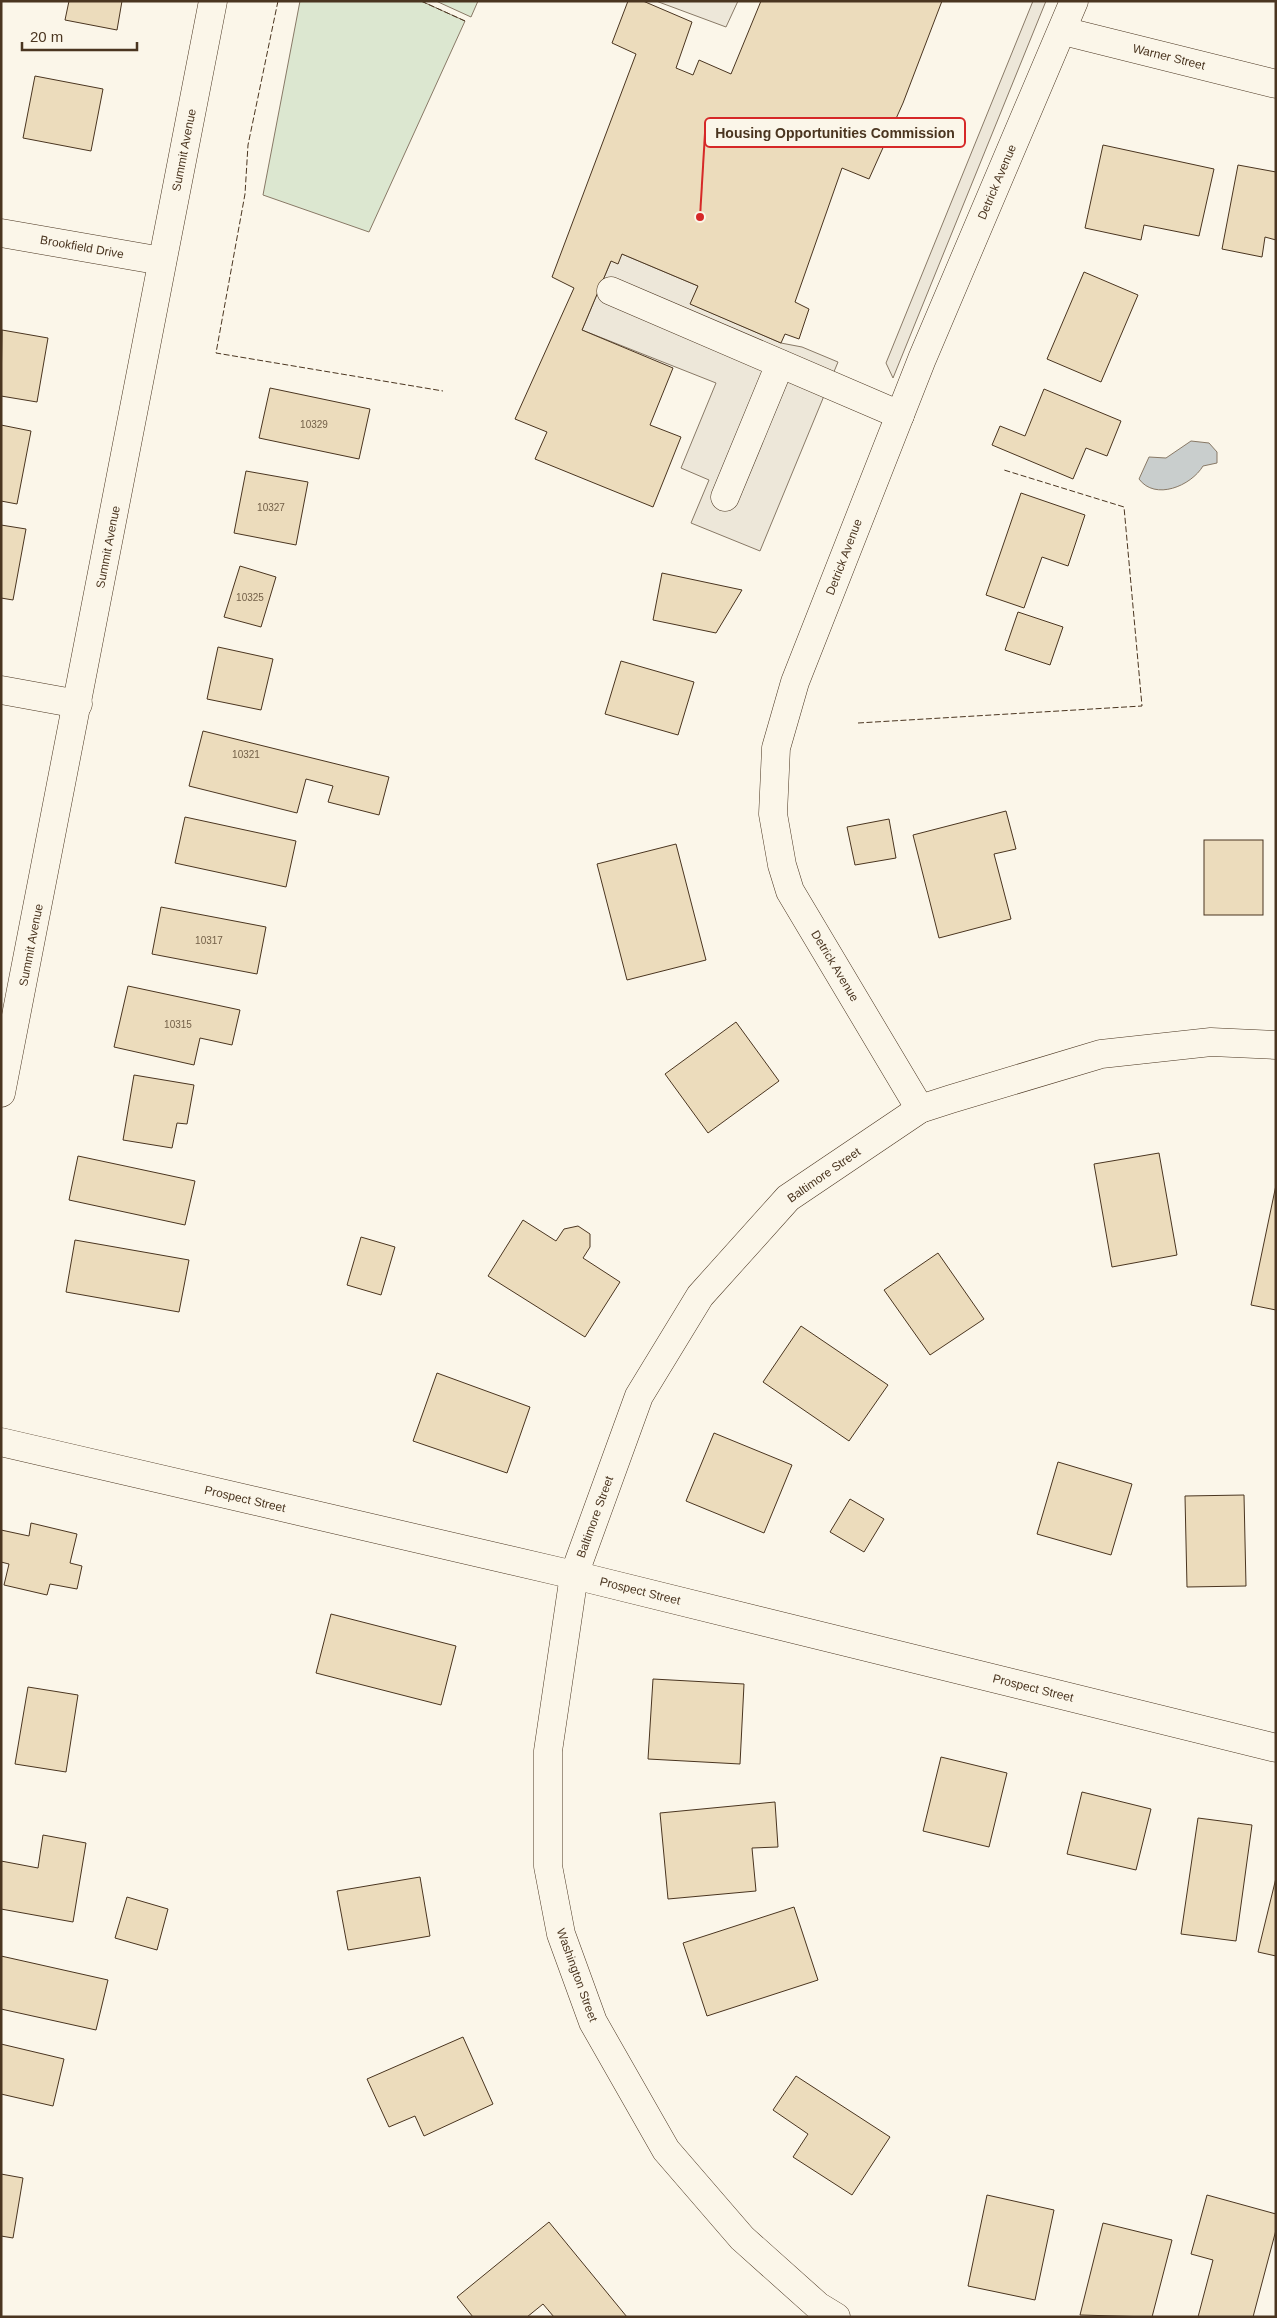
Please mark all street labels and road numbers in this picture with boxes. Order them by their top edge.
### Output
street label: Warner Street [1131,41,1207,73]
street label: Summit Avenue [169,107,199,192]
street label: Detrick Avenue [975,142,1019,222]
street label: Brookfield Drive [39,233,125,261]
street label: Summit Avenue [93,504,123,589]
street label: Detrick Avenue [823,517,865,597]
street label: Summit Avenue [16,902,46,987]
street label: Detrick Avenue [808,928,862,1004]
street label: Baltimore Street [785,1144,864,1205]
street label: Baltimore Street [574,1474,617,1560]
street label: Prospect Street [203,1483,288,1515]
street label: Prospect Street [598,1574,682,1608]
street label: Prospect Street [991,1671,1075,1705]
street label: Washington Street [554,1926,601,2024]

